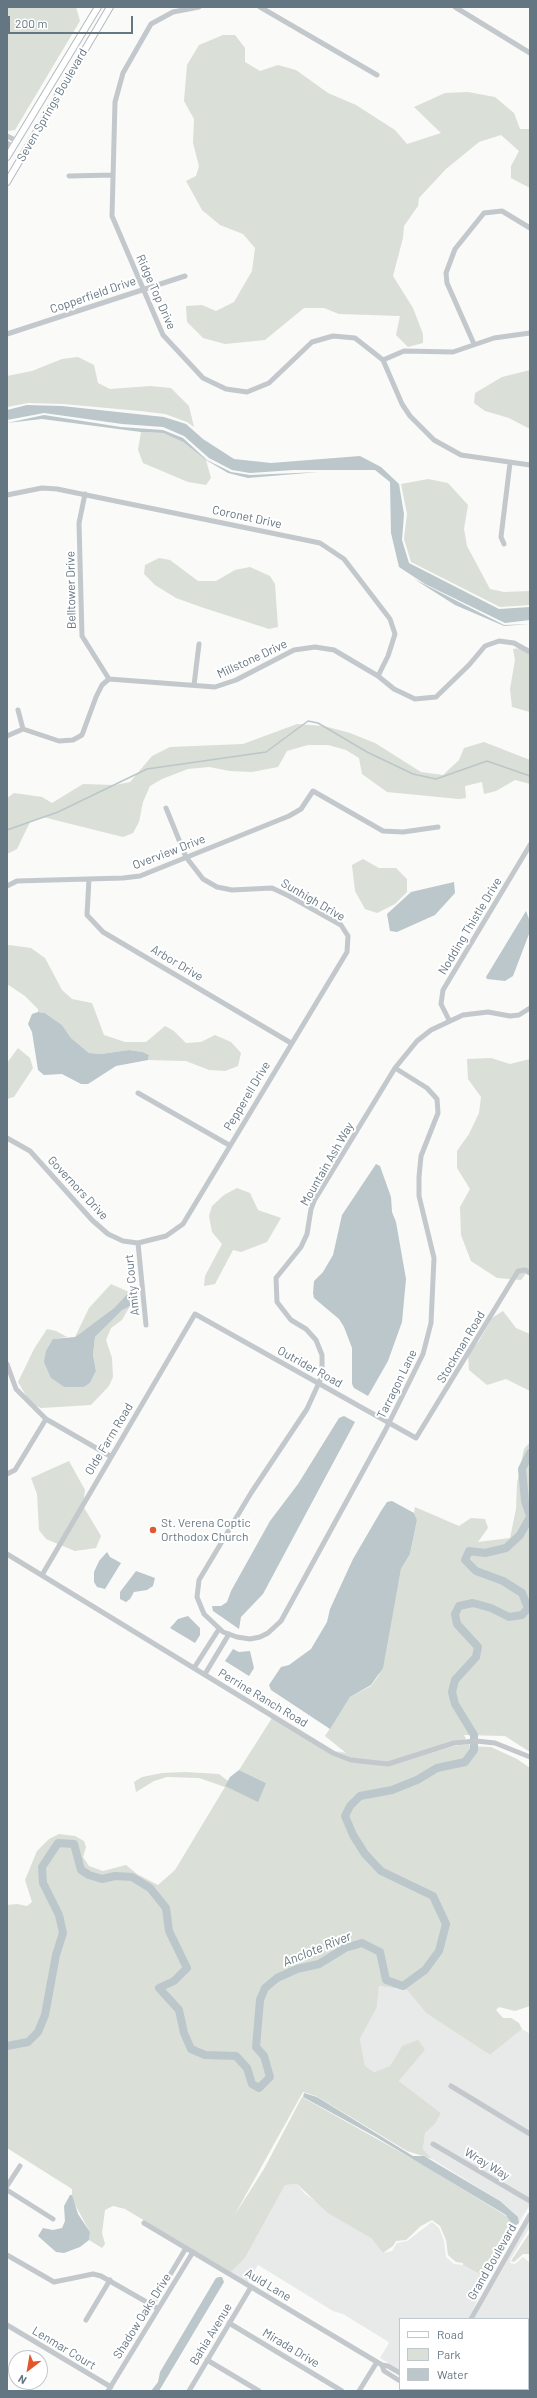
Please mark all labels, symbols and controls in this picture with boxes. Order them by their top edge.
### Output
scale bar [10,8,135,34]
text: 200 m [15,16,47,30]
street label: Seven Springs Boulevard [14,46,90,164]
street label: Ridge Top Drive [133,252,179,332]
street label: Copperfield Drive [48,274,138,316]
street label: Coronet Drive [211,503,283,531]
street label: Belltower Drive [63,551,79,629]
street label: Millstone Drive [215,637,289,681]
street label: Overview Drive [131,832,207,872]
street label: Nodding Thistle Drive [435,875,505,977]
street label: Sunhigh Drive [278,876,348,924]
street label: Arbor Drive [148,942,206,984]
street label: Pepperell Drive [221,1059,273,1133]
street label: Mountain Ash Way [297,1120,357,1208]
street label: Governors Drive [45,1153,111,1223]
street label: Amity Court [122,1254,142,1316]
street label: Stockman Road [434,1308,488,1386]
street label: Outrider Road [275,1343,345,1391]
street label: Tarragon Lane [374,1347,420,1421]
street label: Olde Farm Road [82,1400,136,1478]
place label: St. Verena Coptic Orthodox Church [161,1516,251,1544]
marker: St. Verena Coptic Orthodox Church [148,1525,158,1535]
street label: Perrine Ranch Road [216,1666,310,1730]
water label: Anclote River [281,1928,353,1970]
street label: Wray Way [462,2145,512,2183]
street label: Grand Boulevard [464,2221,520,2303]
street label: Auld Lane [242,2266,294,2304]
street label: Shadow Oaks Drive [110,2271,174,2361]
street label: Bahia Avenue [187,2300,235,2368]
legend [399,2318,529,2390]
street label: Lenmar Court [30,2323,98,2373]
street label: Mirada Drive [260,2325,322,2371]
text: Road [437,2327,464,2341]
text: Park [437,2347,461,2361]
north arrow [8,2350,48,2390]
text: Water [437,2367,468,2381]
text: N [16,2372,29,2387]

